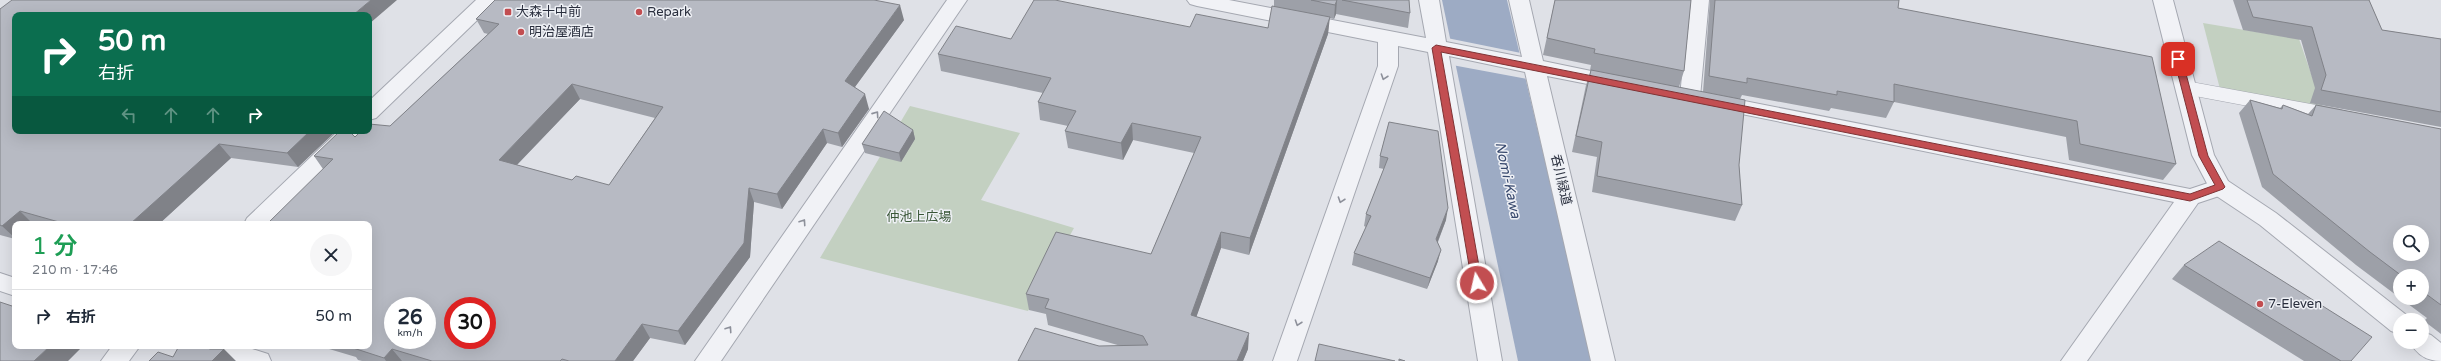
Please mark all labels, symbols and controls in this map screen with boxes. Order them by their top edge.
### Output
place label: 大森十中前 [516,4,581,20]
place label: Repark [647,4,691,20]
marker: 大森十中前 [503,7,513,17]
marker: Repark [634,7,644,17]
text: 50 m [98,24,166,58]
place label: 明治屋酒店 [529,24,594,40]
marker: 明治屋酒店 [516,27,526,37]
icon: right [32,28,84,80]
pin [2161,42,2195,76]
icon: arrive [2167,48,2189,70]
text: 右折 [98,62,134,84]
one-way arrow [1380,74,1389,81]
icon: left [118,104,140,126]
icon: ahead [160,104,182,126]
icon: ahead [202,104,224,126]
icon: right [244,104,266,126]
one-way arrow [871,112,878,119]
water label: Nomi-Kawa [1492,140,1525,221]
street label: 呑川緑道 [1547,153,1575,207]
one-way arrow [1337,197,1346,204]
park label: 仲池上広場 [886,209,952,225]
one-way arrow [798,219,805,226]
map controls [2393,225,2429,349]
button: search [2393,225,2429,261]
text: 1 分 [32,232,77,261]
button: close [310,234,352,276]
text: 210 m · 17:46 [32,262,118,278]
position arrow [1456,262,1498,304]
button: + [2393,269,2429,305]
place label: 7-Eleven [2268,296,2322,312]
speed limit sign: 30 [444,297,496,349]
marker: 7-Eleven [2255,299,2265,309]
icon: right [32,305,54,327]
text: 26 [397,306,423,330]
text: 50 m [315,307,352,325]
text: 右折 [66,308,96,326]
button: − [2393,313,2429,349]
one-way arrow [1294,319,1303,326]
one-way arrow [724,326,732,333]
text: km/h [397,327,423,339]

